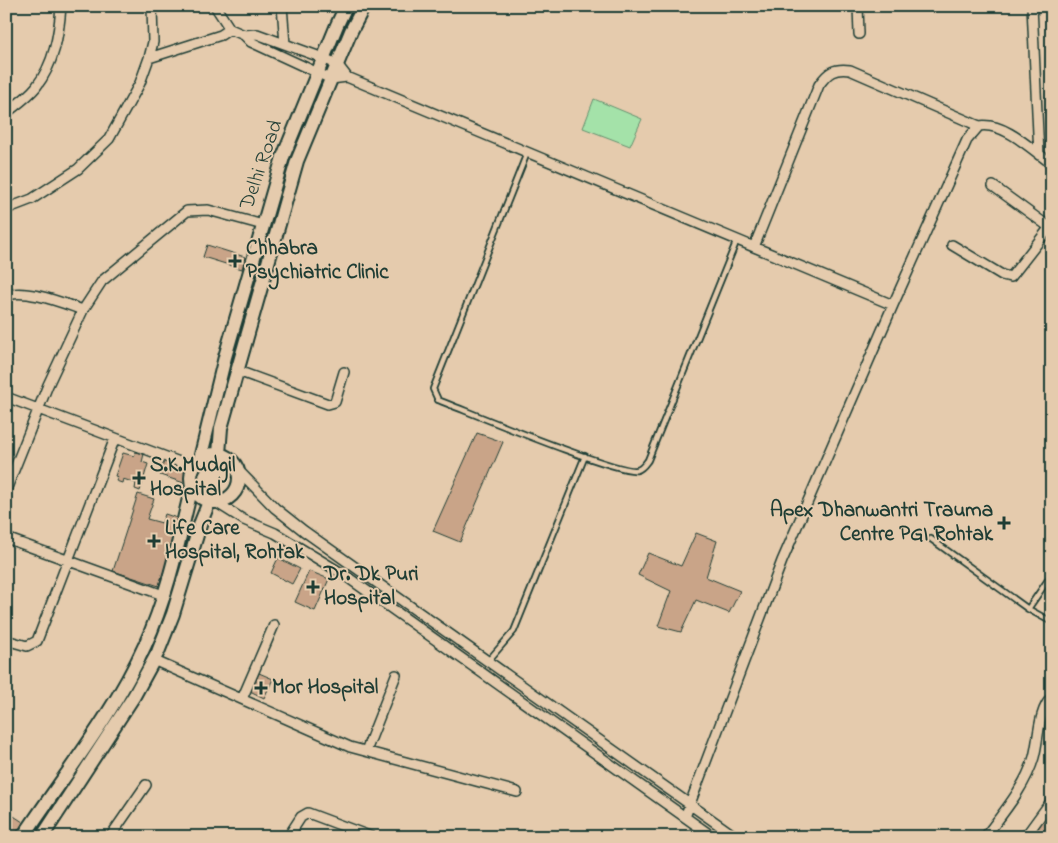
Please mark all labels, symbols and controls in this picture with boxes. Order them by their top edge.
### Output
street label: Delhi Road [232,116,291,215]
place label: Chhabra Psychiatric Clinic [246,234,389,290]
marker: Chhabra Psychiatric Clinic [228,254,242,268]
place label: S.K.Mudgil Hospital [150,451,236,505]
marker: S.K.Mudgil Hospital [132,471,146,485]
place label: Apex Dhanwantri Trauma Centre PGI Rohtak [770,496,994,550]
place label: Life Care Hospital, Rohtak [165,514,305,568]
marker: Apex Dhanwantri Trauma Centre PGI Rohtak [997,516,1011,530]
marker: Life Care Hospital, Rohtak [147,534,161,548]
place label: Dr. Dk Puri Hospital [323,560,419,614]
marker: Dr. Dk Puri Hospital [306,580,320,594]
place label: Mor Hospital [272,673,379,703]
marker: Mor Hospital [254,681,268,695]

